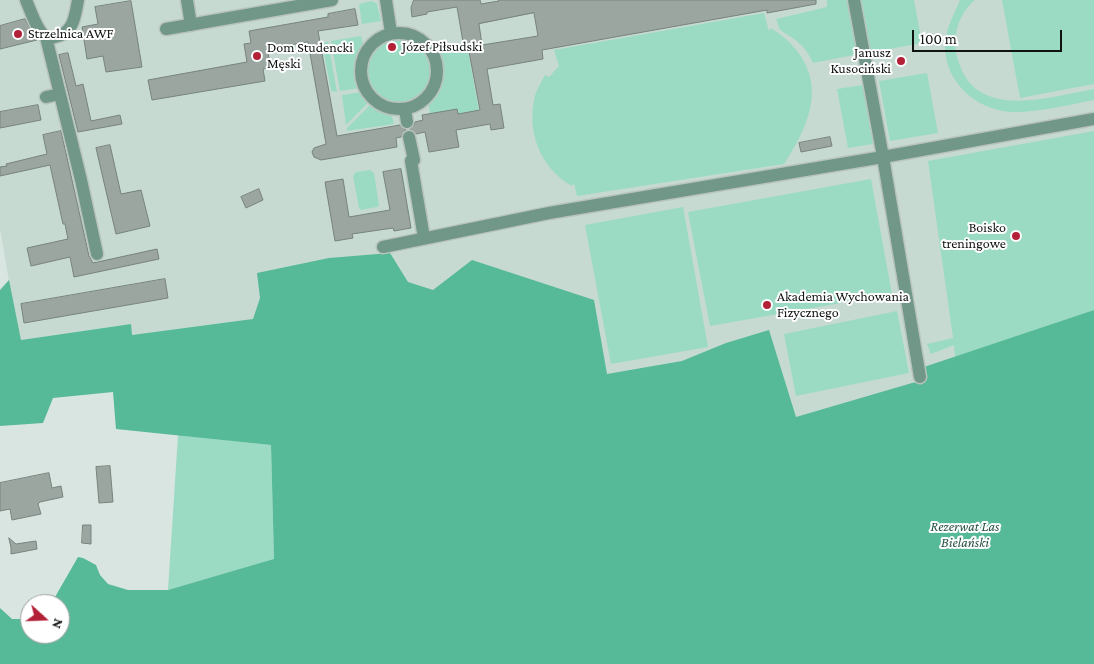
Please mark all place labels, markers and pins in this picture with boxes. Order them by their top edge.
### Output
place label: Strzelnica AWF [28,26,113,42]
marker: Strzelnica AWF [12,28,24,40]
place label: Józef Piłsudski [402,39,482,55]
place label: Dom Studencki Męski [267,40,353,72]
marker: Józef Piłsudski [386,41,398,53]
place label: Janusz Kusociński [830,45,891,78]
marker: Dom Studencki Męski [251,50,263,62]
marker: Janusz Kusociński [895,55,907,67]
place label: Boisko treningowe [942,220,1006,252]
marker: Boisko treningowe [1010,230,1022,242]
place label: Akademia Wychowania Fizycznego [777,289,909,322]
marker: Akademia Wychowania Fizycznego [761,299,773,311]

